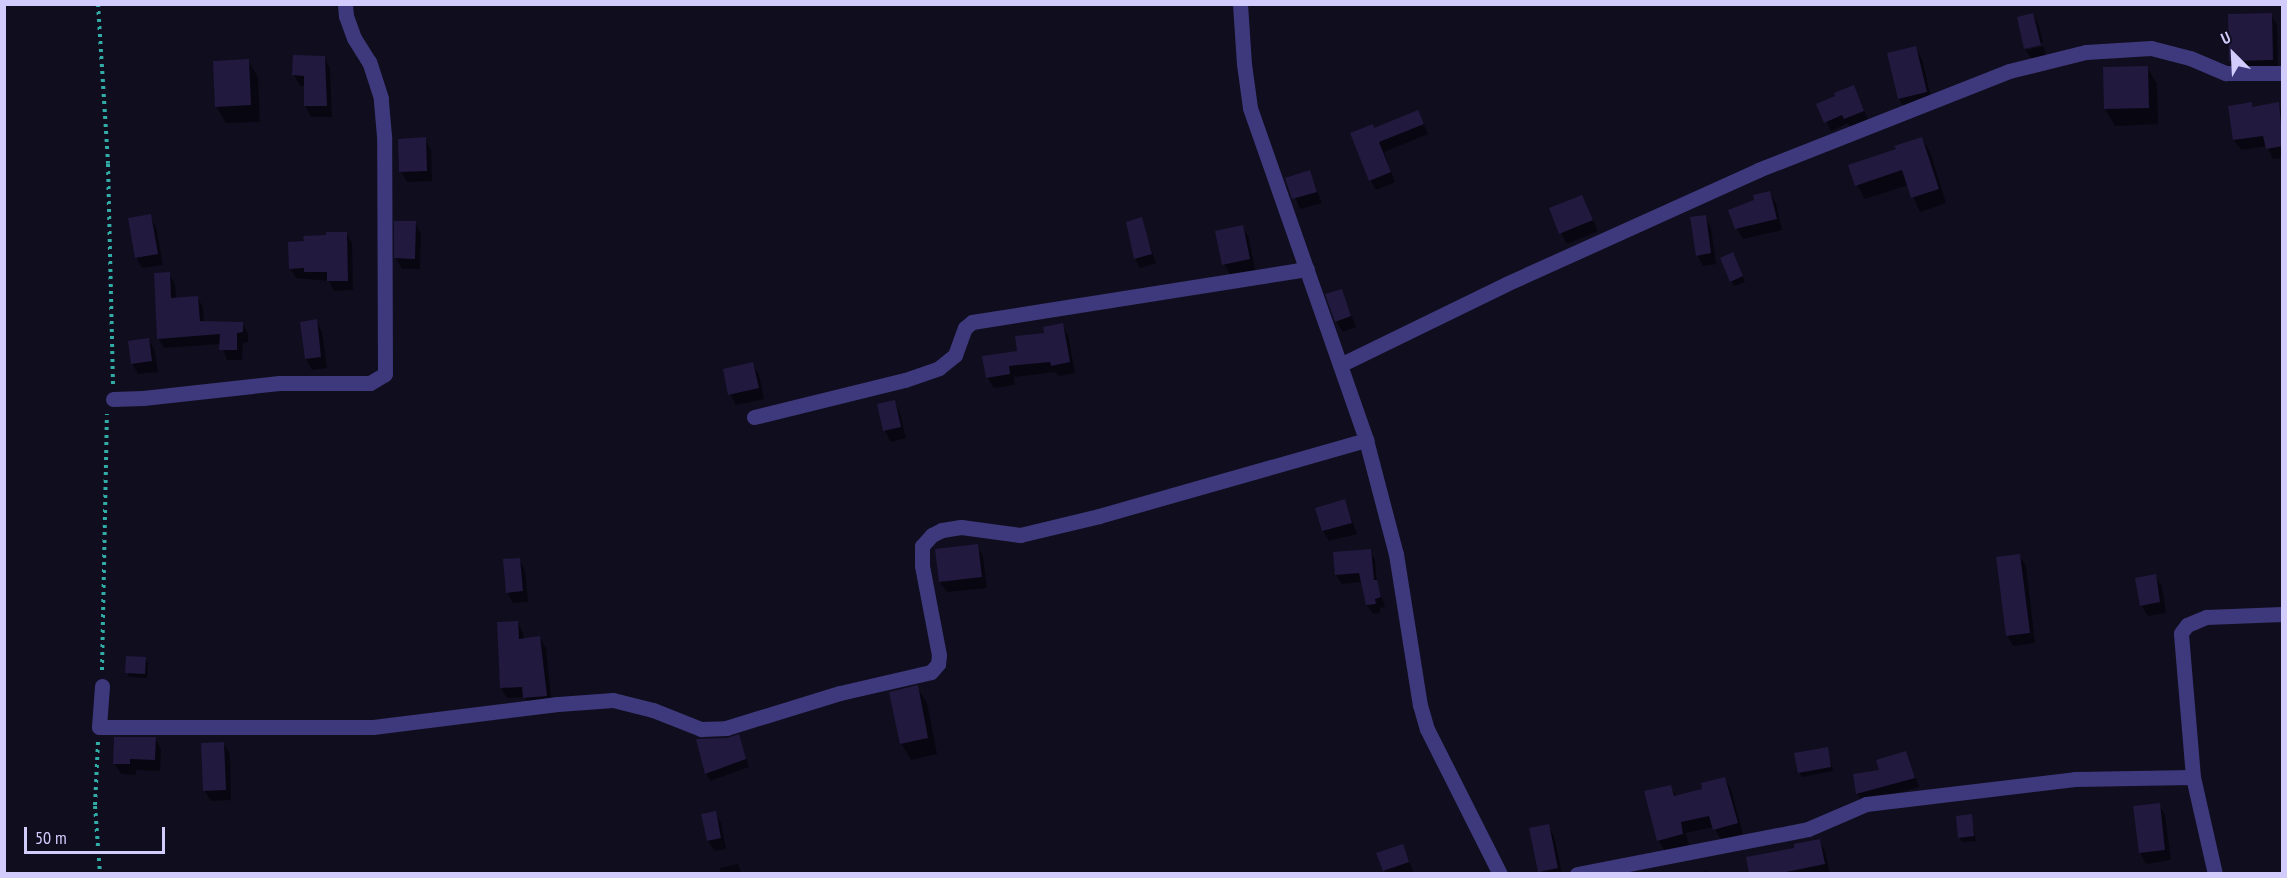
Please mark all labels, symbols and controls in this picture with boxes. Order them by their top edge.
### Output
north arrow [2203,24,2263,84]
text: U [2218,27,2234,48]
scale bar [27,815,168,853]
text: 50 m [35,826,67,849]

